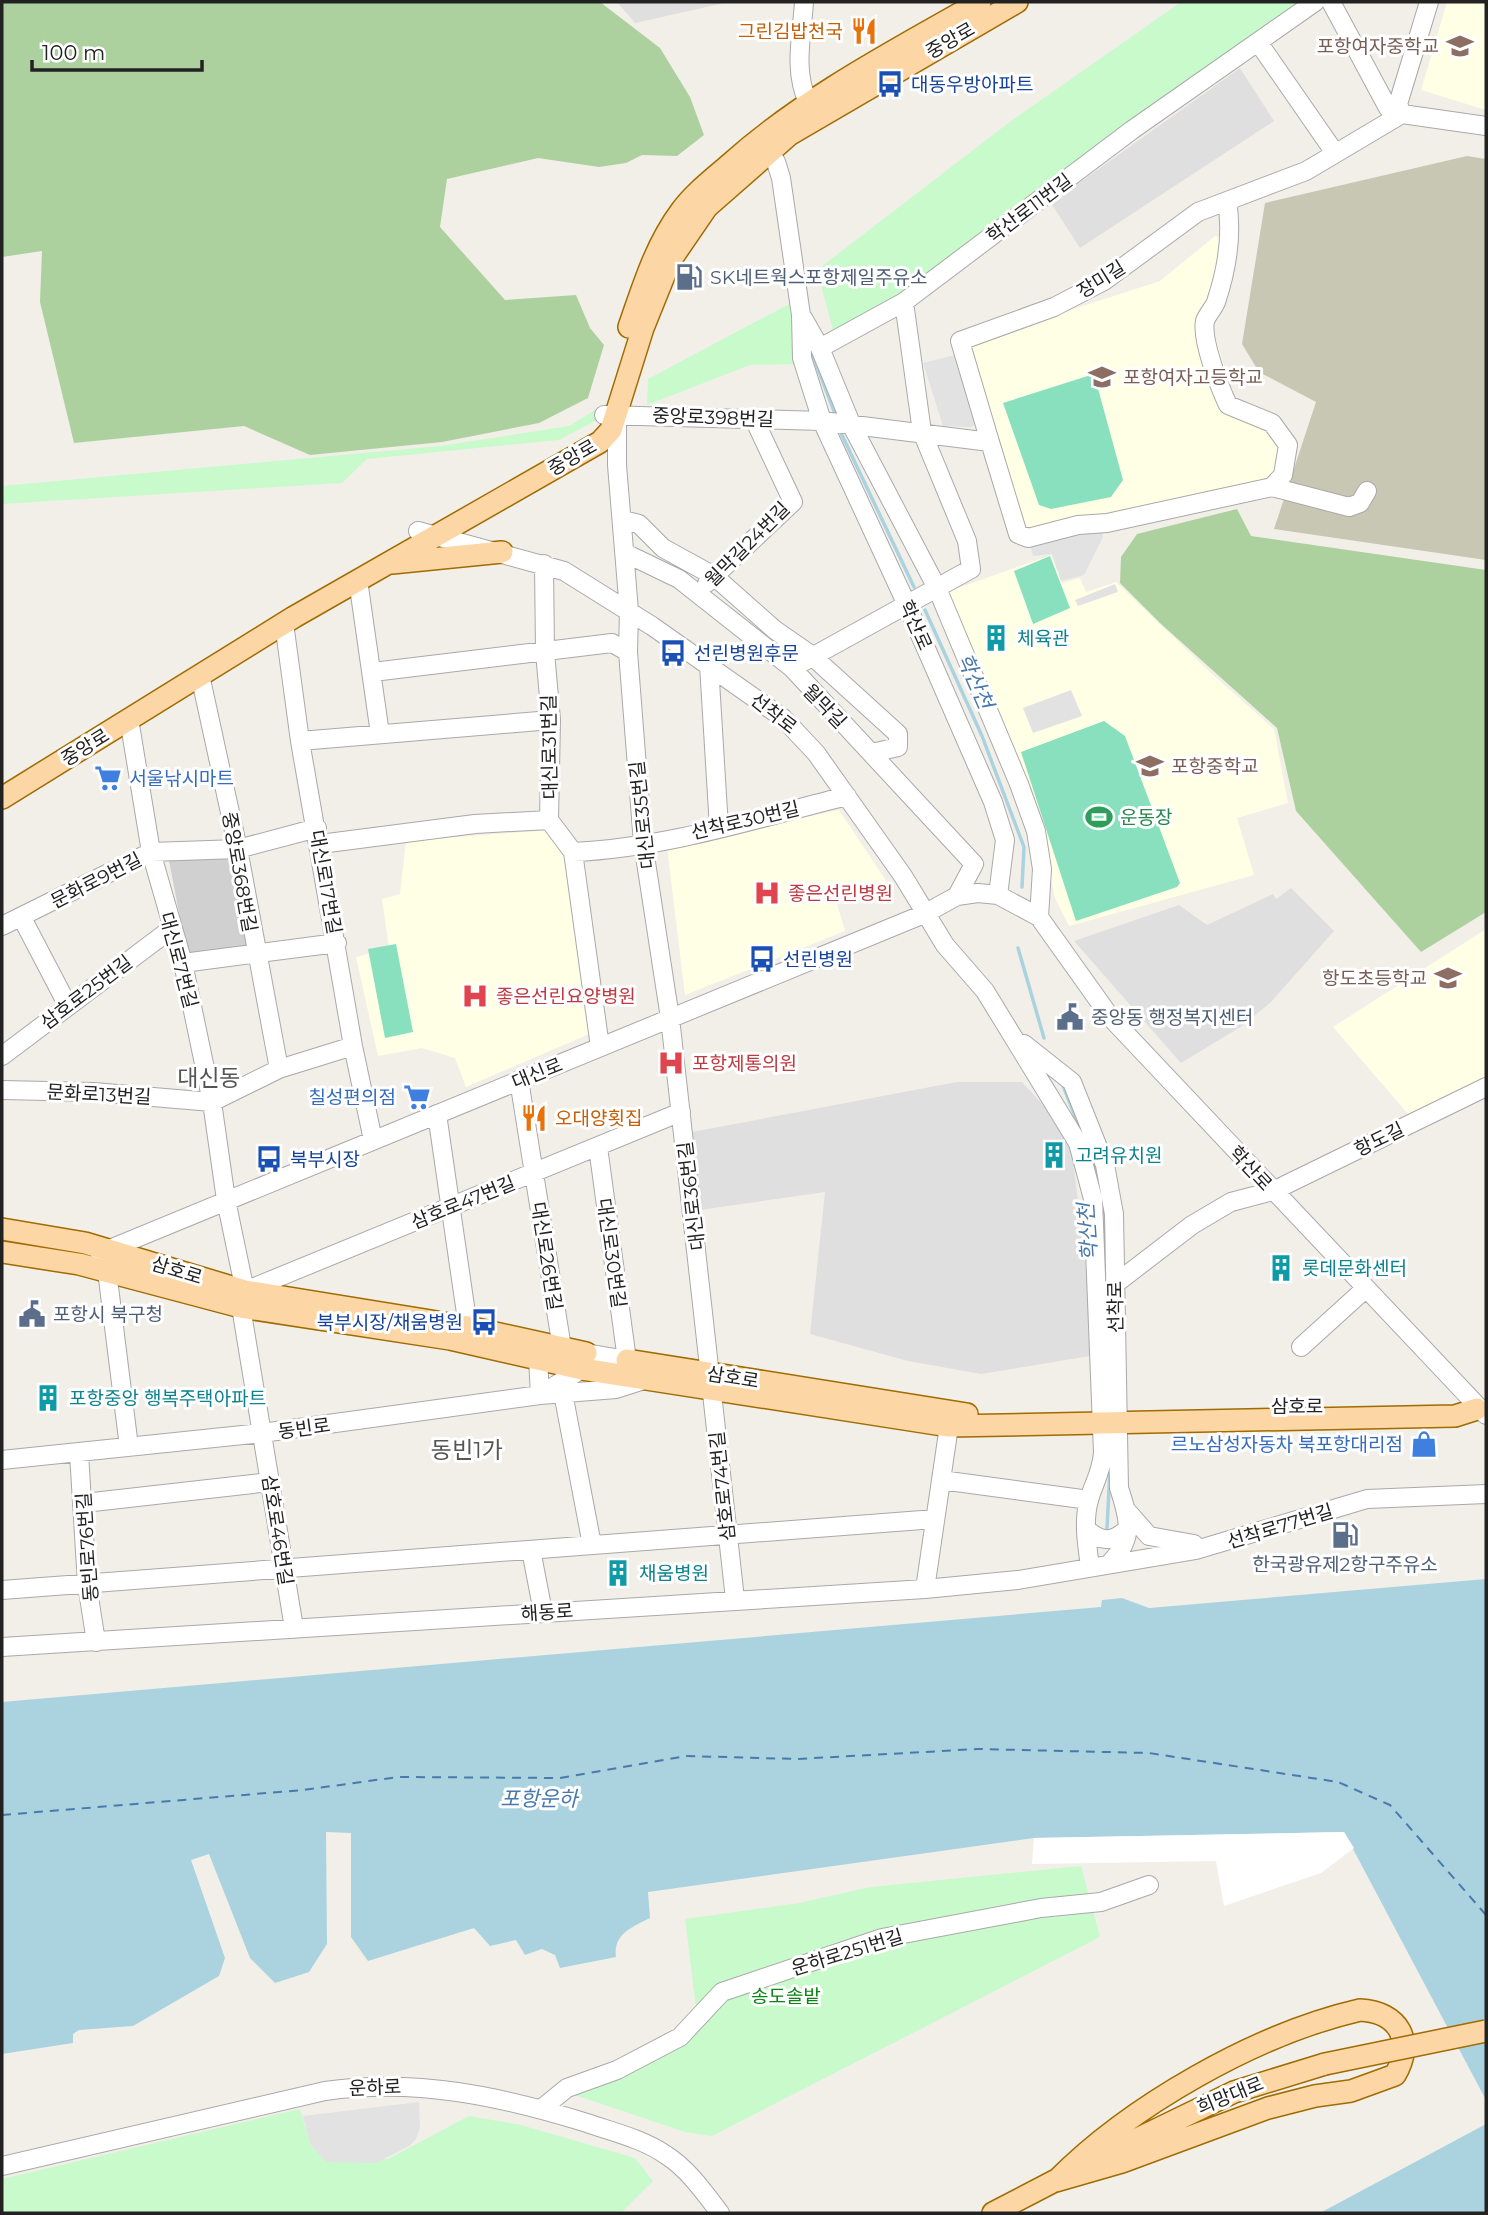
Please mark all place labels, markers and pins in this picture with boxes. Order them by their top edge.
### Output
restaurant icon: 그린김밥천국 [849,16,879,46]
place label: 그린김밥천국 [738,20,843,43]
school or university icon: 포항여자중학교 [1445,31,1475,61]
place label: 포항여자중학교 [1317,35,1439,58]
bus stop icon: 대동우방아파트 [875,69,905,99]
place label: 대동우방아파트 [911,73,1033,96]
fuel station icon: SK네트웍스포항제일주유소 [674,262,704,292]
place label: SK네트웍스포항제일주유소 [710,266,927,289]
school or university icon: 포항여자고등학교 [1087,362,1117,392]
place label: 포항여자고등학교 [1123,366,1263,389]
building icon: 체육관 [981,623,1011,653]
place label: 체육관 [1017,627,1069,650]
bus stop icon: 선린병원후문 [658,638,688,668]
place label: 선린병원후문 [694,642,799,665]
school or university icon: 포항중학교 [1135,751,1165,781]
place label: 포항중학교 [1171,755,1258,778]
supermarket icon: 서울낚시마트 [93,763,123,793]
place label: 서울낚시마트 [129,767,234,790]
sports icon: 운동장 [1084,802,1114,832]
place label: 운동장 [1120,806,1172,829]
hospital icon: 좋은선린병원 [752,878,782,908]
place label: 좋은선린병원 [788,882,893,905]
bus stop icon: 선린병원 [747,944,777,974]
place label: 선린병원 [783,948,853,971]
school or university icon: 항도초등학교 [1433,963,1463,993]
place label: 항도초등학교 [1322,967,1427,990]
hospital icon: 좋은선린요양병원 [460,981,490,1011]
place label: 좋은선린요양병원 [496,985,636,1008]
public building icon: 중앙동 행정복지센터 [1055,1002,1085,1032]
place label: 중앙동 행정복지센터 [1091,1006,1253,1029]
hospital icon: 포항제통의원 [656,1048,686,1078]
place label: 포항제통의원 [692,1052,797,1075]
supermarket icon: 칠성편의점 [402,1082,432,1112]
place label: 칠성편의점 [309,1086,396,1109]
restaurant icon: 오대양횟집 [519,1103,549,1133]
place label: 오대양횟집 [555,1107,642,1130]
building icon: 고려유치원 [1039,1140,1069,1170]
bus stop icon: 북부시장 [254,1144,284,1174]
place label: 고려유치원 [1075,1144,1162,1167]
place label: 북부시장 [290,1148,360,1171]
building icon: 롯데문화센터 [1266,1253,1296,1283]
place label: 롯데문화센터 [1302,1257,1407,1280]
public building icon: 포항시 북구청 [17,1299,47,1329]
place label: 포항시 북구청 [53,1303,163,1326]
bus stop icon: 북부시장/채움병원 [469,1307,499,1337]
place label: 북부시장/채움병원 [317,1311,463,1334]
building icon: 포항중앙 행복주택아파트 [33,1383,63,1413]
place label: 포항중앙 행복주택아파트 [69,1387,266,1410]
shop icon: 르노삼성자동차 북포항대리점 [1409,1429,1439,1459]
place label: 르노삼성자동차 북포항대리점 [1171,1433,1403,1456]
fuel station icon: 한국광유제2항구주유소 [1330,1520,1360,1550]
place label: 한국광유제2항구주유소 [1252,1553,1438,1576]
building icon: 채움병원 [603,1558,633,1588]
place label: 채움병원 [639,1562,709,1585]

